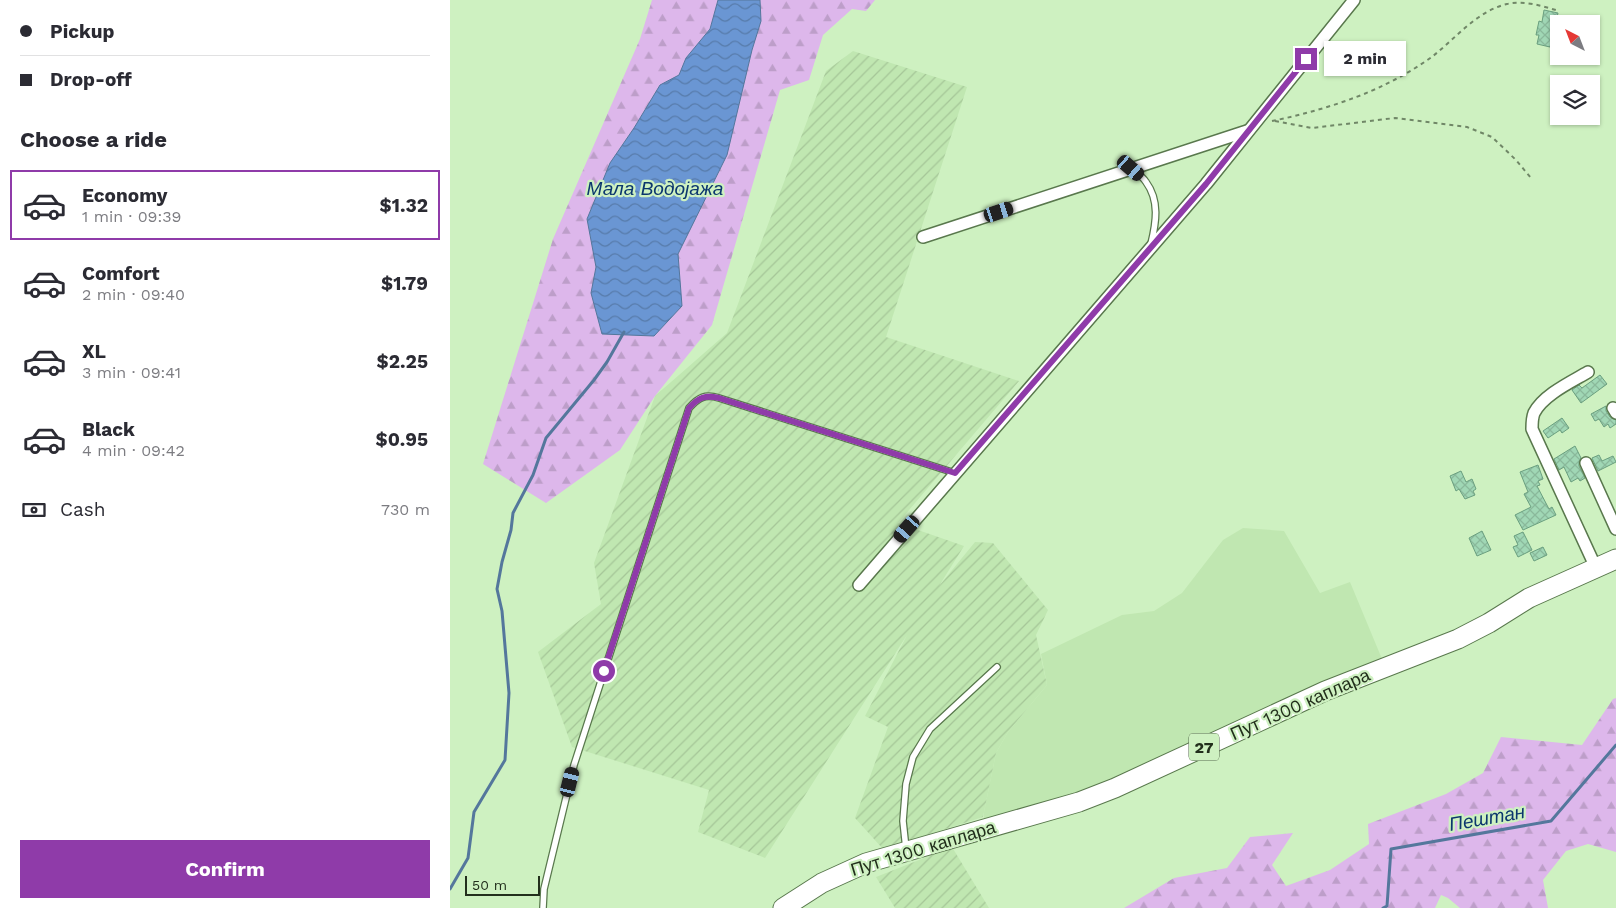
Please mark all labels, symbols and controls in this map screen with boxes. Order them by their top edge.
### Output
north arrow [1550,15,1600,65]
map controls [1550,15,1600,125]
text: Pickup [50,20,114,43]
callout: 2 min [1324,42,1406,76]
route end [1295,48,1317,70]
text: 2 min [1343,49,1387,68]
text: Drop-off [50,68,132,91]
button: layers [1550,75,1600,125]
text: Choose a ride [20,127,167,152]
car [1114,152,1147,184]
water label: Мала Водојажа [587,177,723,200]
icon: car [22,183,67,228]
text: Economy [82,184,167,207]
text: $1.32 [380,194,428,217]
car [982,200,1015,224]
text: 1 min · 09:39 [82,207,181,226]
icon: car [22,261,67,306]
text: Comfort [82,262,160,285]
text: $1.79 [381,272,428,295]
text: 2 min · 09:40 [82,285,185,304]
icon: car [22,339,67,384]
text: XL [82,340,106,363]
text: $2.25 [377,350,428,373]
text: 3 min · 09:41 [82,363,181,382]
icon: car [22,417,67,462]
text: Black [82,418,135,441]
text: $0.95 [376,428,428,451]
text: 4 min · 09:42 [82,441,185,460]
icon: cash [20,496,48,524]
text: Cash [60,498,106,521]
text: 730 m [381,500,430,519]
car [891,513,922,545]
route start [593,660,615,682]
street label: Пут 1300 каплара [1227,663,1374,744]
road number: 27 [1189,734,1219,760]
car [559,766,580,798]
water label: Пештан [1447,800,1527,836]
street label: Пут 1300 каплара [848,816,999,880]
button: Confirm [20,840,430,898]
scale bar [465,873,540,896]
text: 50 m [472,877,507,893]

